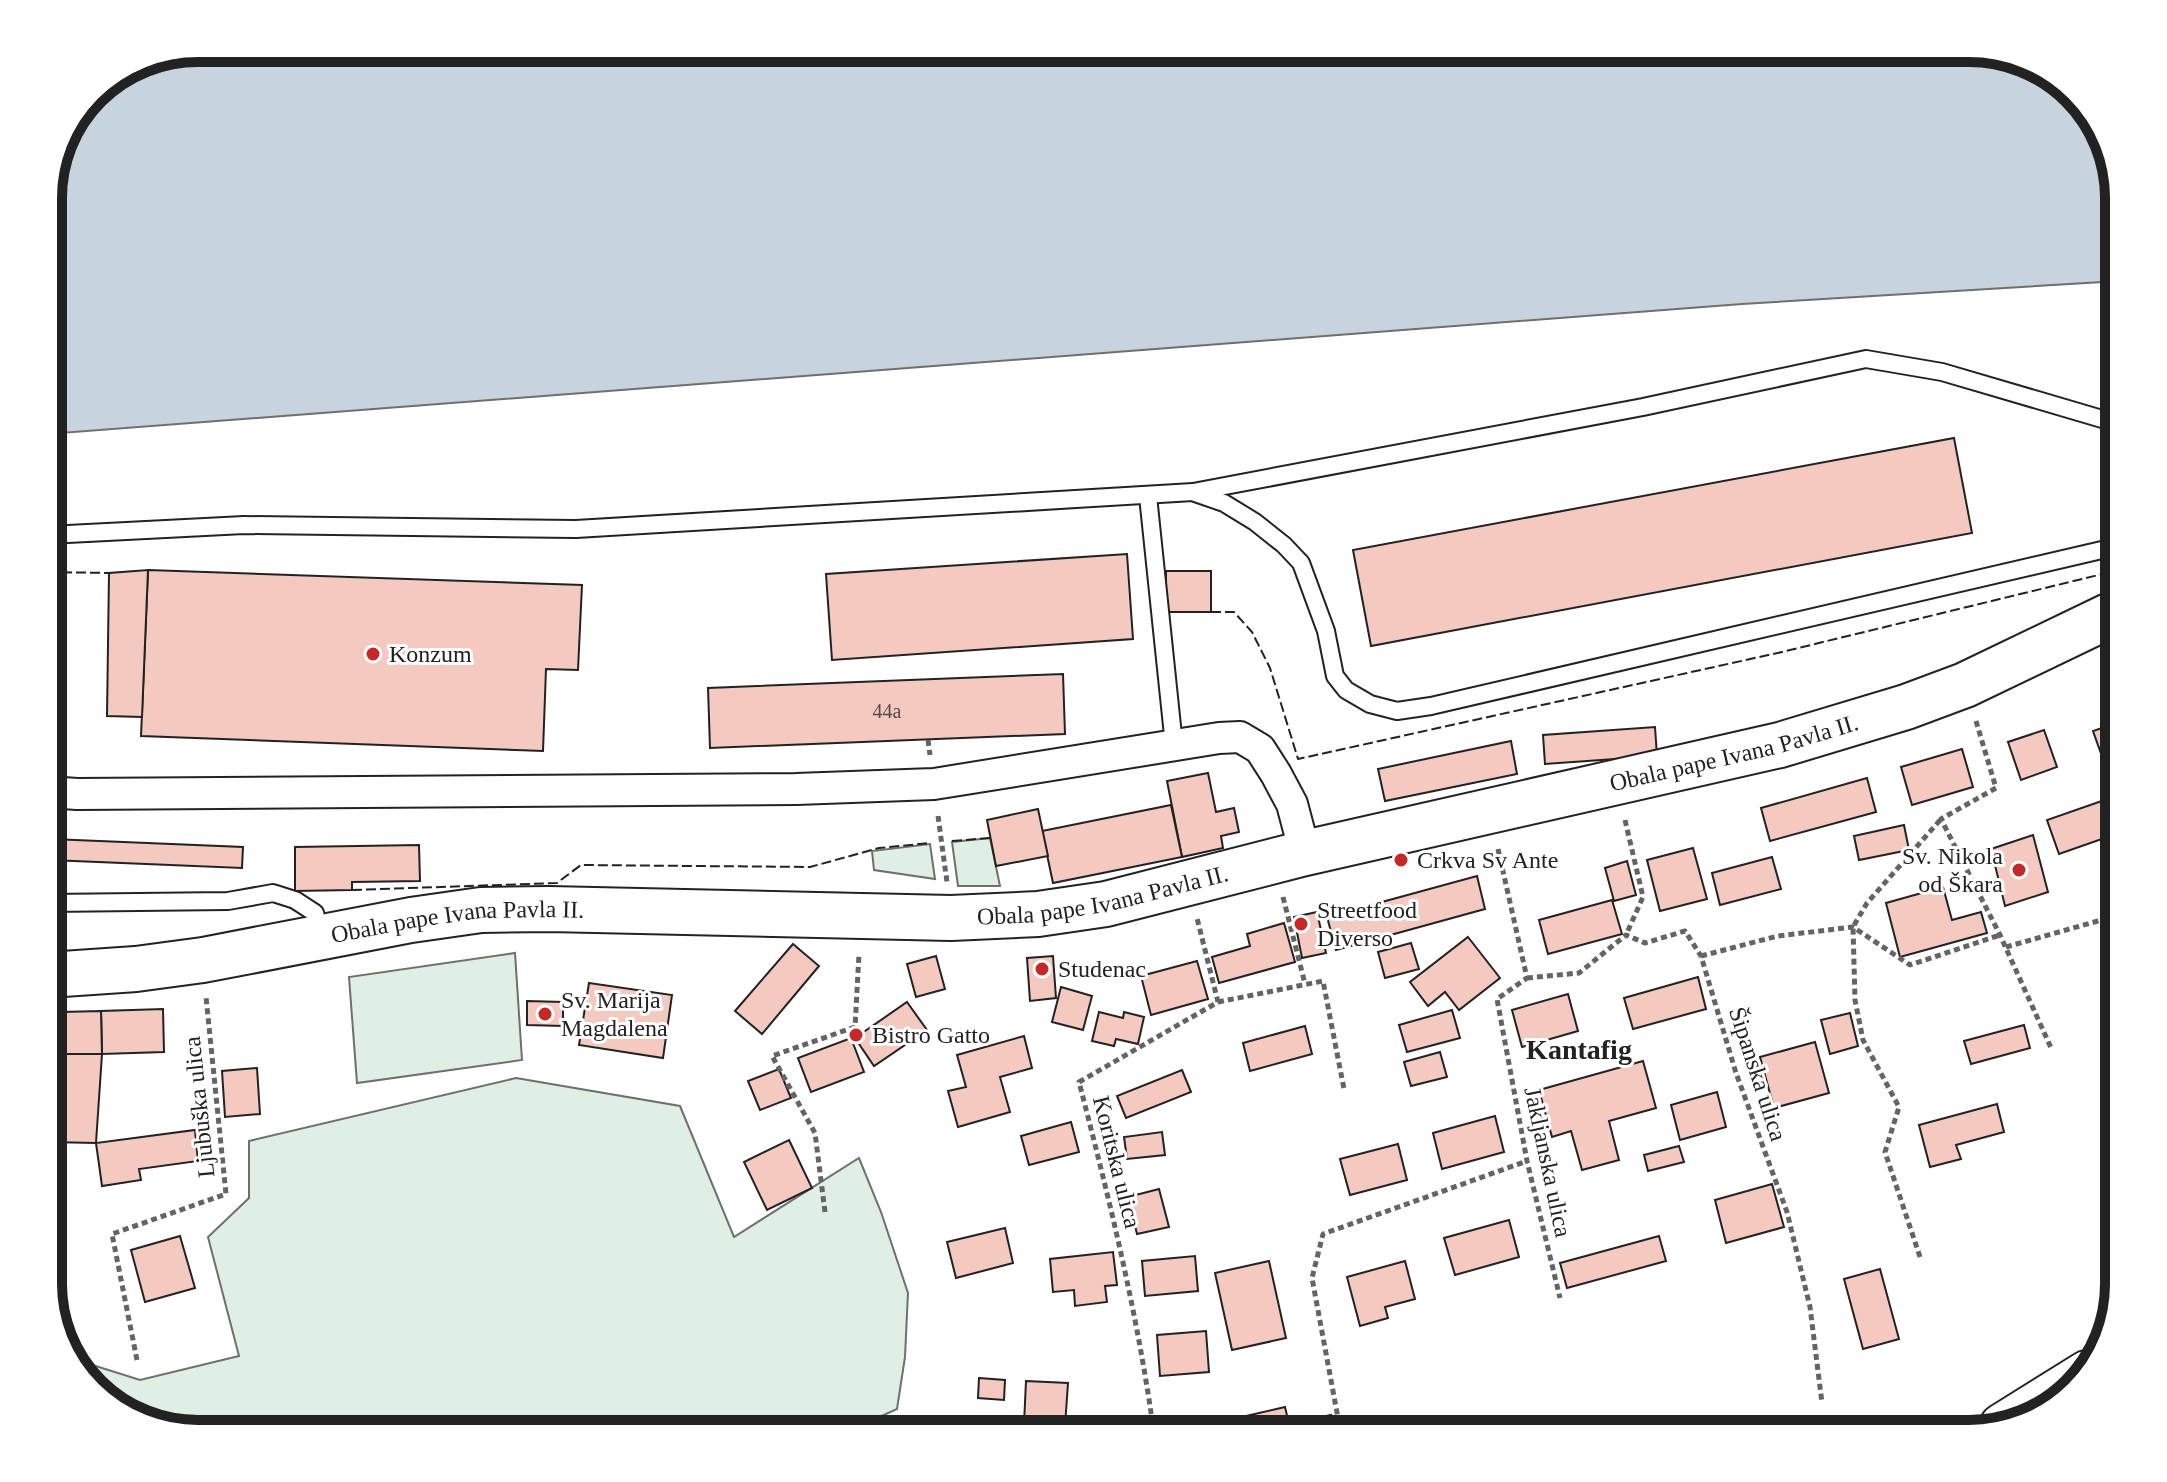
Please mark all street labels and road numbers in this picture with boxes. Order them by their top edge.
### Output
street label: Obala pape Ivana Pavla II. [1607,709,1861,796]
street label: Obala pape Ivana Pavla II. [976,860,1231,930]
street label: Obala pape Ivana Pavla II. [329,896,585,948]
street label: Šipanska ulica [1724,1004,1792,1145]
street label: Ljubuška ulica [179,1035,219,1179]
street label: Jakljanska ulica [1519,1085,1577,1240]
street label: Koritska ulica [1088,1093,1146,1231]

